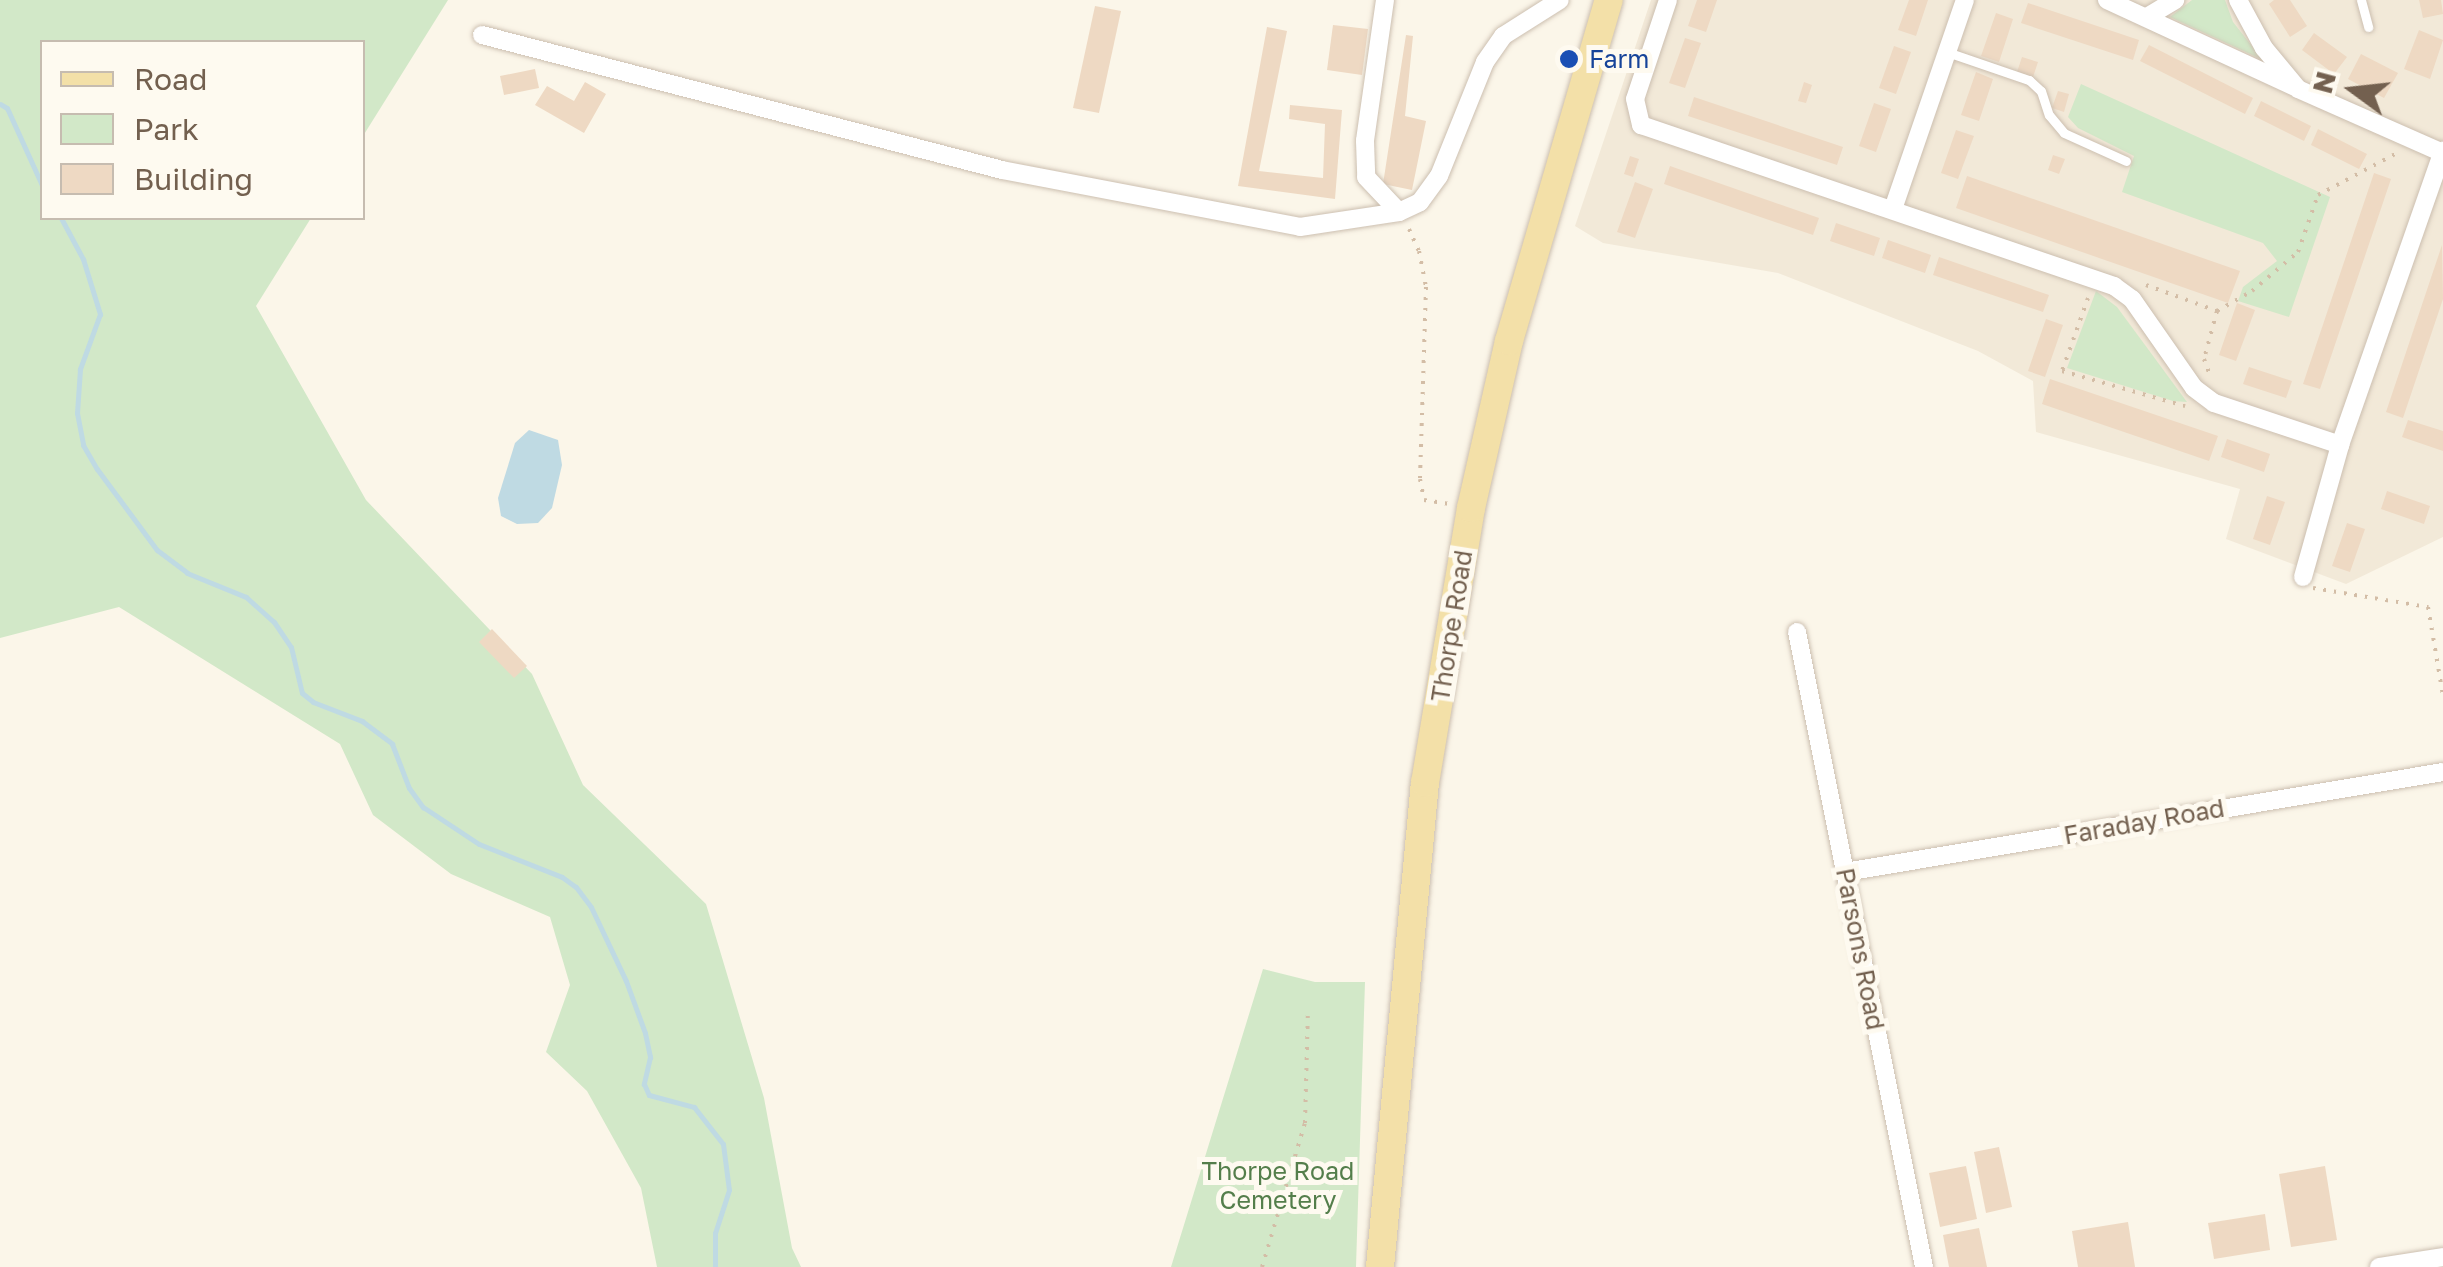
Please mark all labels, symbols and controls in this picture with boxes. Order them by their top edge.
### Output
legend [40,40,365,220]
north arrow [2303,40,2403,140]
place label: Farm [1589,44,1649,74]
marker: Farm [1558,48,1580,70]
text: Road [134,61,208,97]
text: N [2305,68,2342,97]
text: Park [134,111,199,147]
text: Building [134,161,253,197]
street label: Thorpe Road [1425,548,1479,704]
street label: Faraday Road [2061,793,2227,851]
street label: Parsons Road [1830,865,1890,1033]
park label: Thorpe Road Cemetery [1202,1157,1354,1216]

